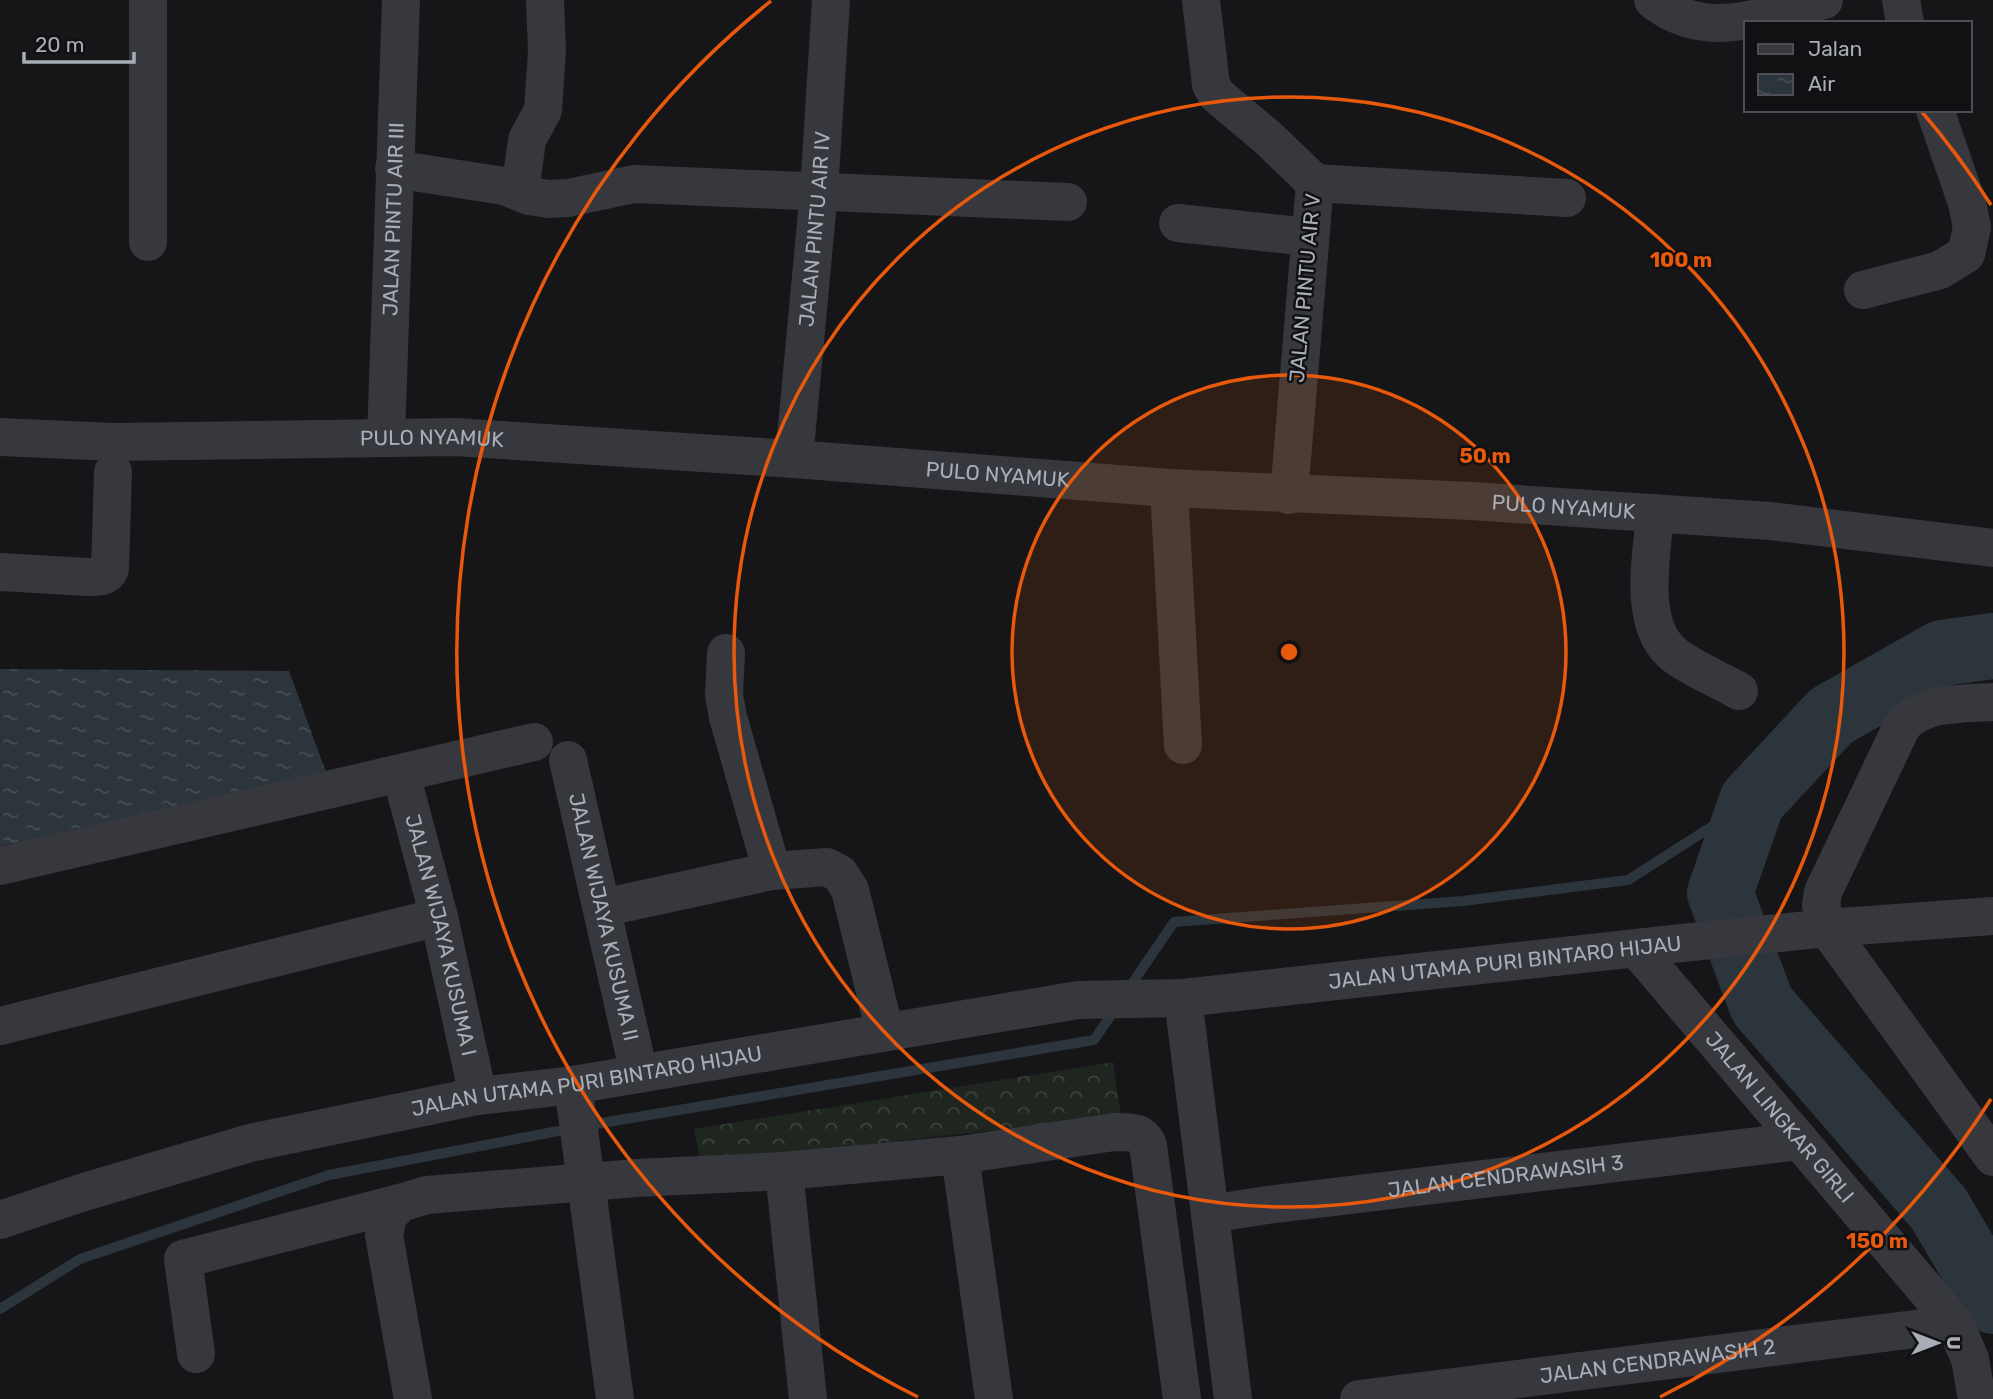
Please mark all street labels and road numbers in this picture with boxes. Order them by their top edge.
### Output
street label: JALAN PINTU AIR III [377,122,409,317]
street label: JALAN PINTU AIR IV [793,130,835,328]
street label: JALAN PINTU AIR V [1284,192,1325,384]
street label: PULO NYAMUK [360,424,505,452]
street label: PULO NYAMUK [925,456,1071,492]
street label: PULO NYAMUK [1491,489,1637,524]
street label: JALAN WIJAYA KUSUMA II [564,791,644,1043]
street label: JALAN WIJAYA KUSUMA I [400,811,482,1058]
street label: JALAN UTAMA PURI BINTARO HIJAU [1327,930,1683,994]
street label: JALAN LINGKAR GIRLI [1701,1026,1859,1208]
street label: JALAN UTAMA PURI BINTARO HIJAU [409,1040,764,1121]
street label: JALAN CENDRAWASIH 3 [1386,1149,1625,1202]
street label: JALAN CENDRAWASIH 2 [1538,1334,1777,1388]

